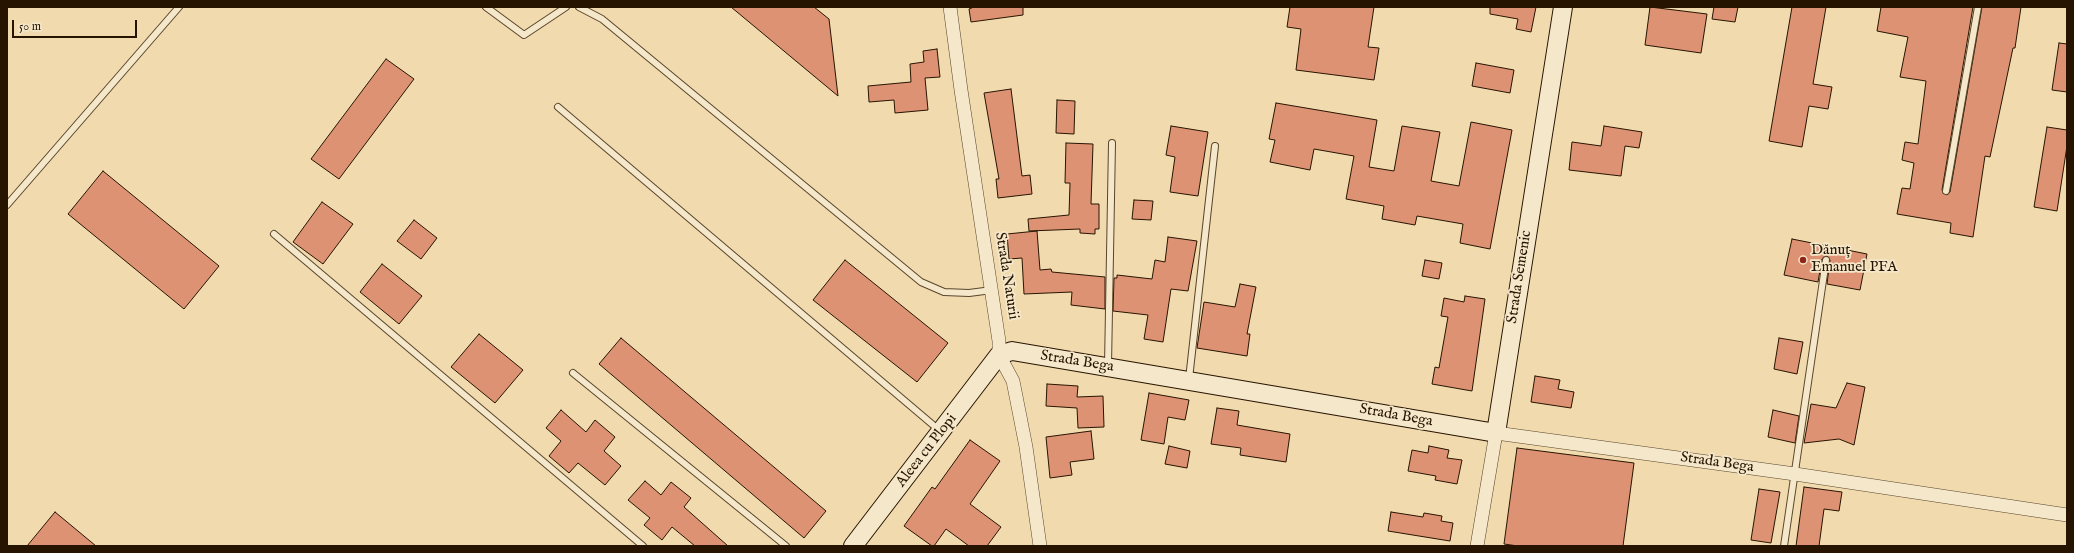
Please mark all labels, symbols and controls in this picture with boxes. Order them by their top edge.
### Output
scale bar [14,12,139,38]
text: 50 m [19,19,41,34]
street label: Strada Semenic [1504,229,1536,325]
street label: Strada Naturii [990,231,1022,321]
place label: Dănuț Emanuel PFA [1811,242,1897,277]
marker: Dănuț Emanuel PFA [1798,255,1808,265]
street label: Strada Bega [1039,347,1115,377]
street label: Strada Bega [1358,401,1434,431]
street label: Aleea cu Plopi [893,411,961,491]
street label: Strada Bega [1679,449,1755,477]

